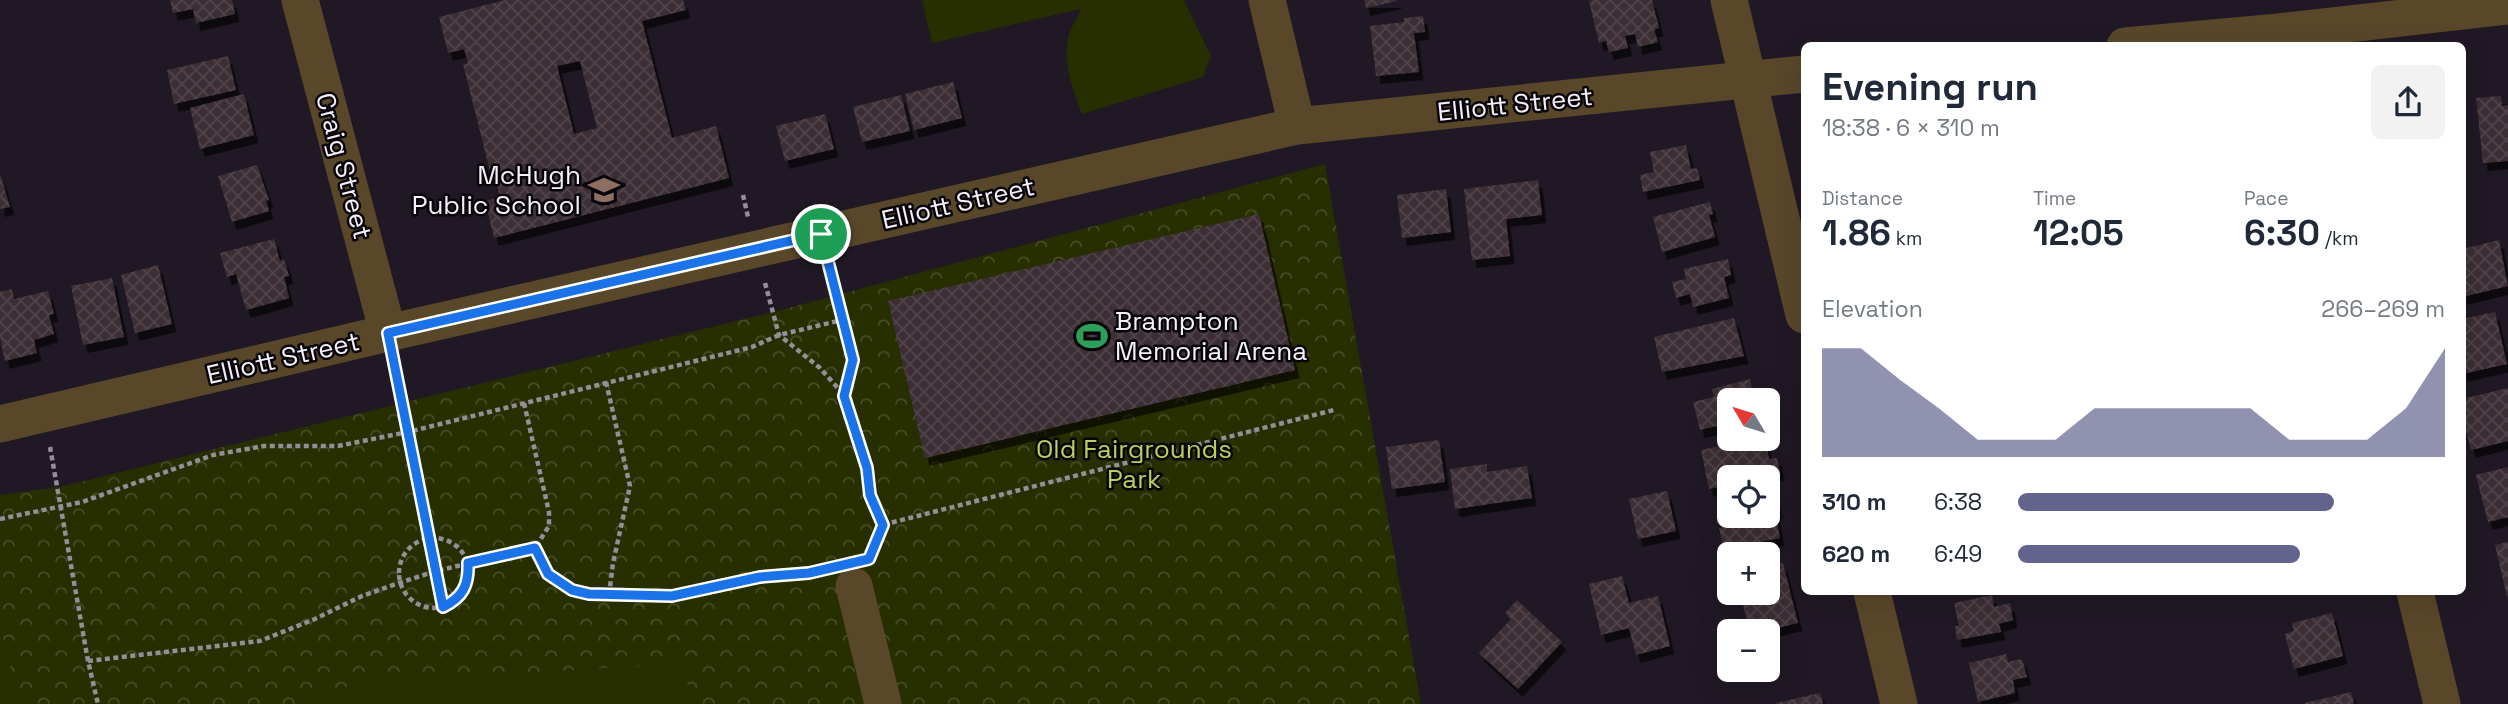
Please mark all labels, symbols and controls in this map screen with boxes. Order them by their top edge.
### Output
text: Evening run [1822,63,2038,111]
button: share [2371,65,2445,139]
street label: Elliott Street [1436,79,1594,129]
street label: Craig Street [308,89,380,243]
text: 18:38 · 6 × 310 m [1822,113,2000,143]
place label: McHugh Public School [412,158,581,222]
street label: Elliott Street [878,169,1038,237]
school or university icon: McHugh Public School [587,173,621,207]
text: Distance [1822,186,1903,211]
text: Time [2033,186,2076,211]
text: Pace [2244,186,2288,211]
pin [791,204,851,264]
text: 1.86 [1822,211,1891,255]
text: 12:05 [2033,211,2124,255]
text: 6:30 [2244,211,2320,255]
icon: arrive [802,215,840,253]
text: km [1891,226,1922,251]
text: /km [2320,226,2359,251]
text: Elevation [1822,294,1923,324]
text: 266–269 m [2321,294,2445,324]
place label: Brampton Memorial Arena [1115,304,1307,368]
sports icon: Brampton Memorial Arena [1075,319,1109,353]
street label: Elliott Street [203,324,363,392]
north arrow [1717,388,1780,452]
map controls [1717,388,1780,682]
park label: Old Fairgrounds Park [1036,432,1232,496]
button: locate [1717,465,1780,528]
text: 310 m [1822,487,1886,517]
text: 6:38 [1934,487,1982,517]
text: 620 m [1822,539,1890,569]
text: 6:49 [1934,539,1982,569]
button: + [1717,542,1780,605]
button: − [1717,619,1780,682]

